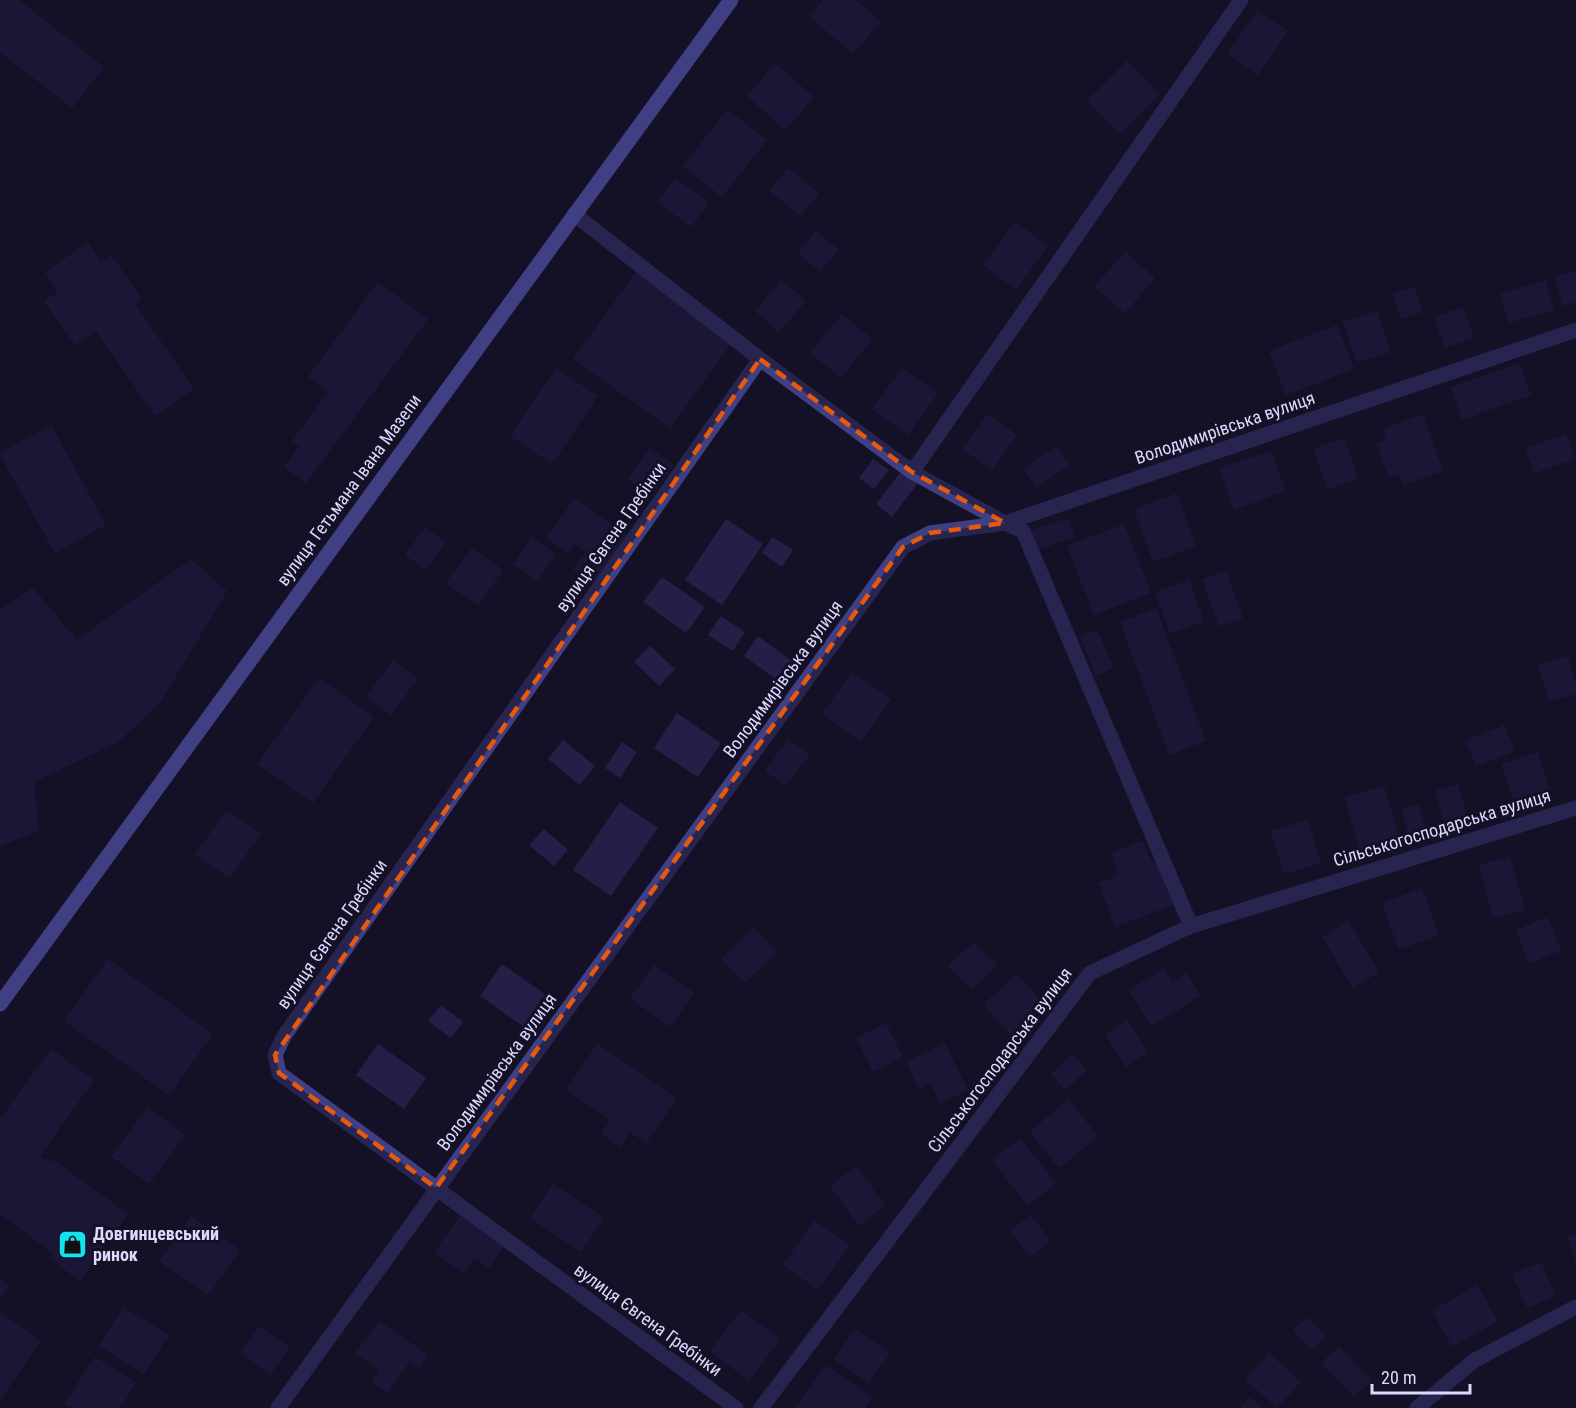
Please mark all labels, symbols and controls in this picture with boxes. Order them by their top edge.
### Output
street label: Володимирівська вулиця [1132,387,1318,468]
street label: вулиця Гетьмана Івана Мазепи [272,390,425,590]
street label: вулиця Євгена Гребінки [551,458,670,615]
street label: Володимирівська вулиця [719,596,847,761]
street label: Сільськогосподарська вулиця [1331,784,1553,871]
street label: вулиця Євгена Гребінки [272,855,391,1012]
street label: Сільськогосподарська вулиця [923,963,1076,1156]
street label: Володимирівська вулиця [433,989,561,1154]
place label: Довгинцевський ринок [93,1223,219,1265]
shop icon: Довгинцевський ринок [56,1228,88,1260]
street label: вулиця Євгена Гребінки [570,1259,726,1380]
scale bar [1372,1357,1470,1395]
text: 20 m [1381,1367,1416,1388]

